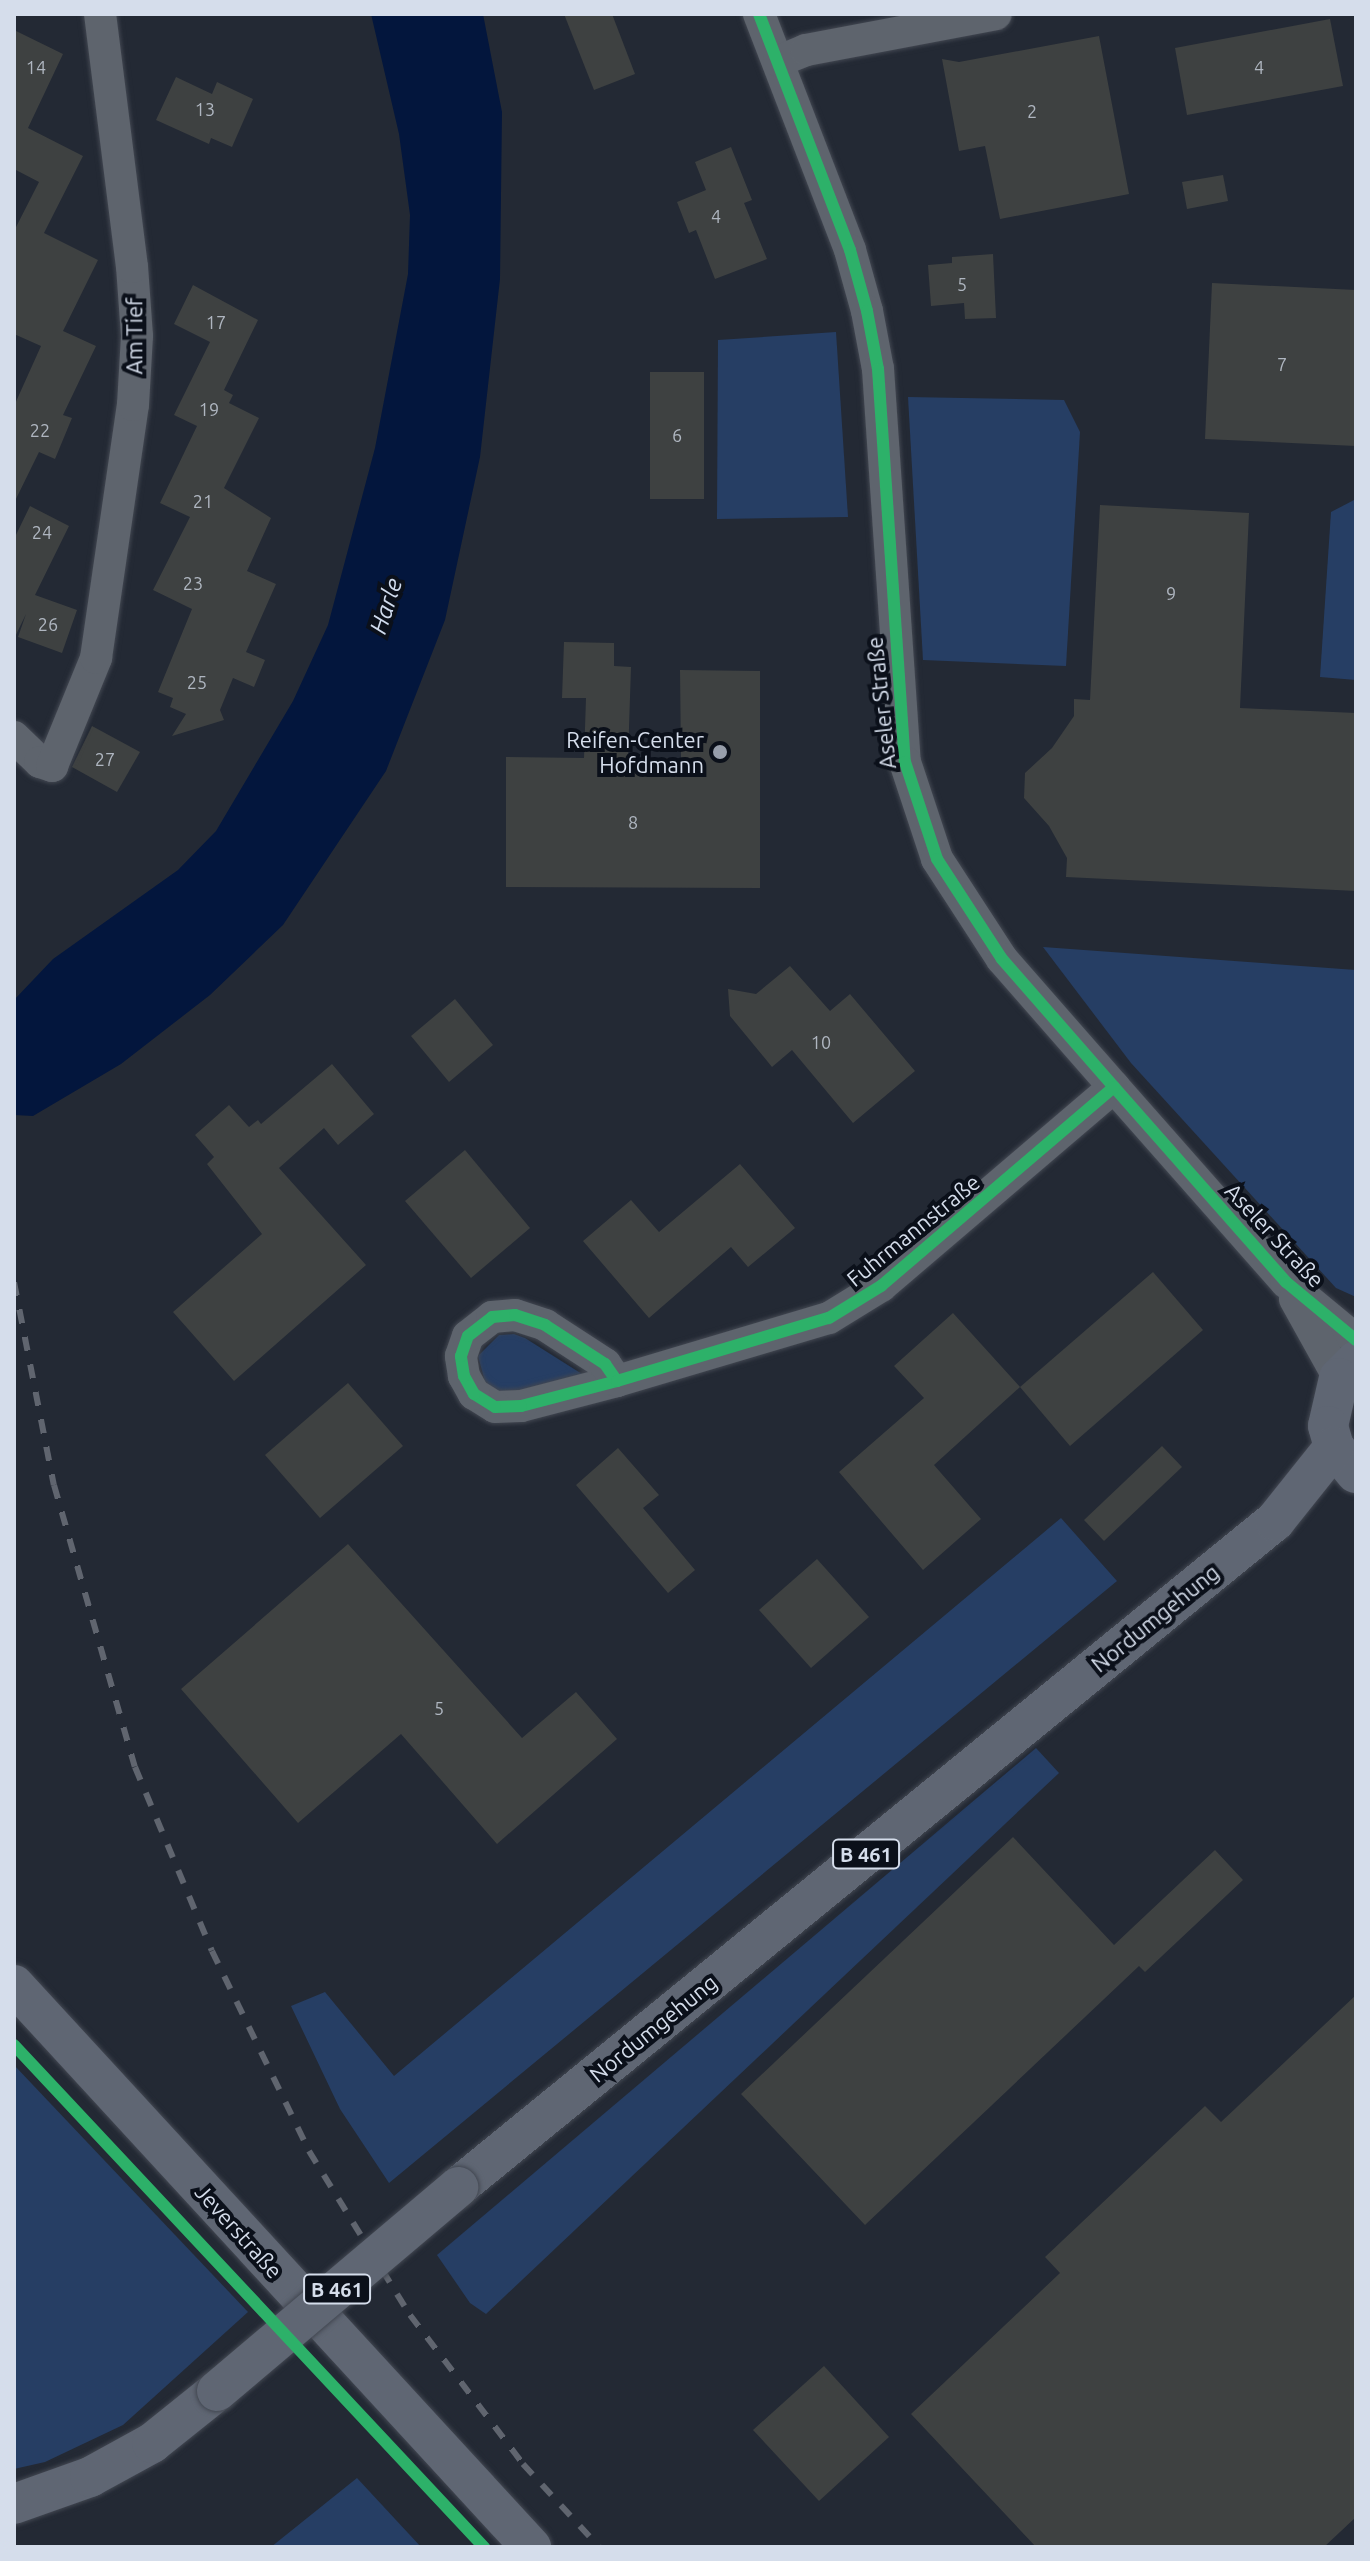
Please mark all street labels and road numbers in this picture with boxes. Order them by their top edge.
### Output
street label: Am Tief [121,298,147,374]
street label: Aseler Straße [861,636,901,770]
street label: Fuhrmannstraße [841,1168,985,1292]
street label: Aseler Straße [1220,1177,1330,1293]
street label: Nordumgehung [1086,1559,1224,1677]
road number: B 461 [832,1838,900,1870]
street label: Nordumgehung [584,1969,722,2087]
street label: Jeverstraße [190,2179,288,2283]
road number: B 461 [303,2273,371,2305]

